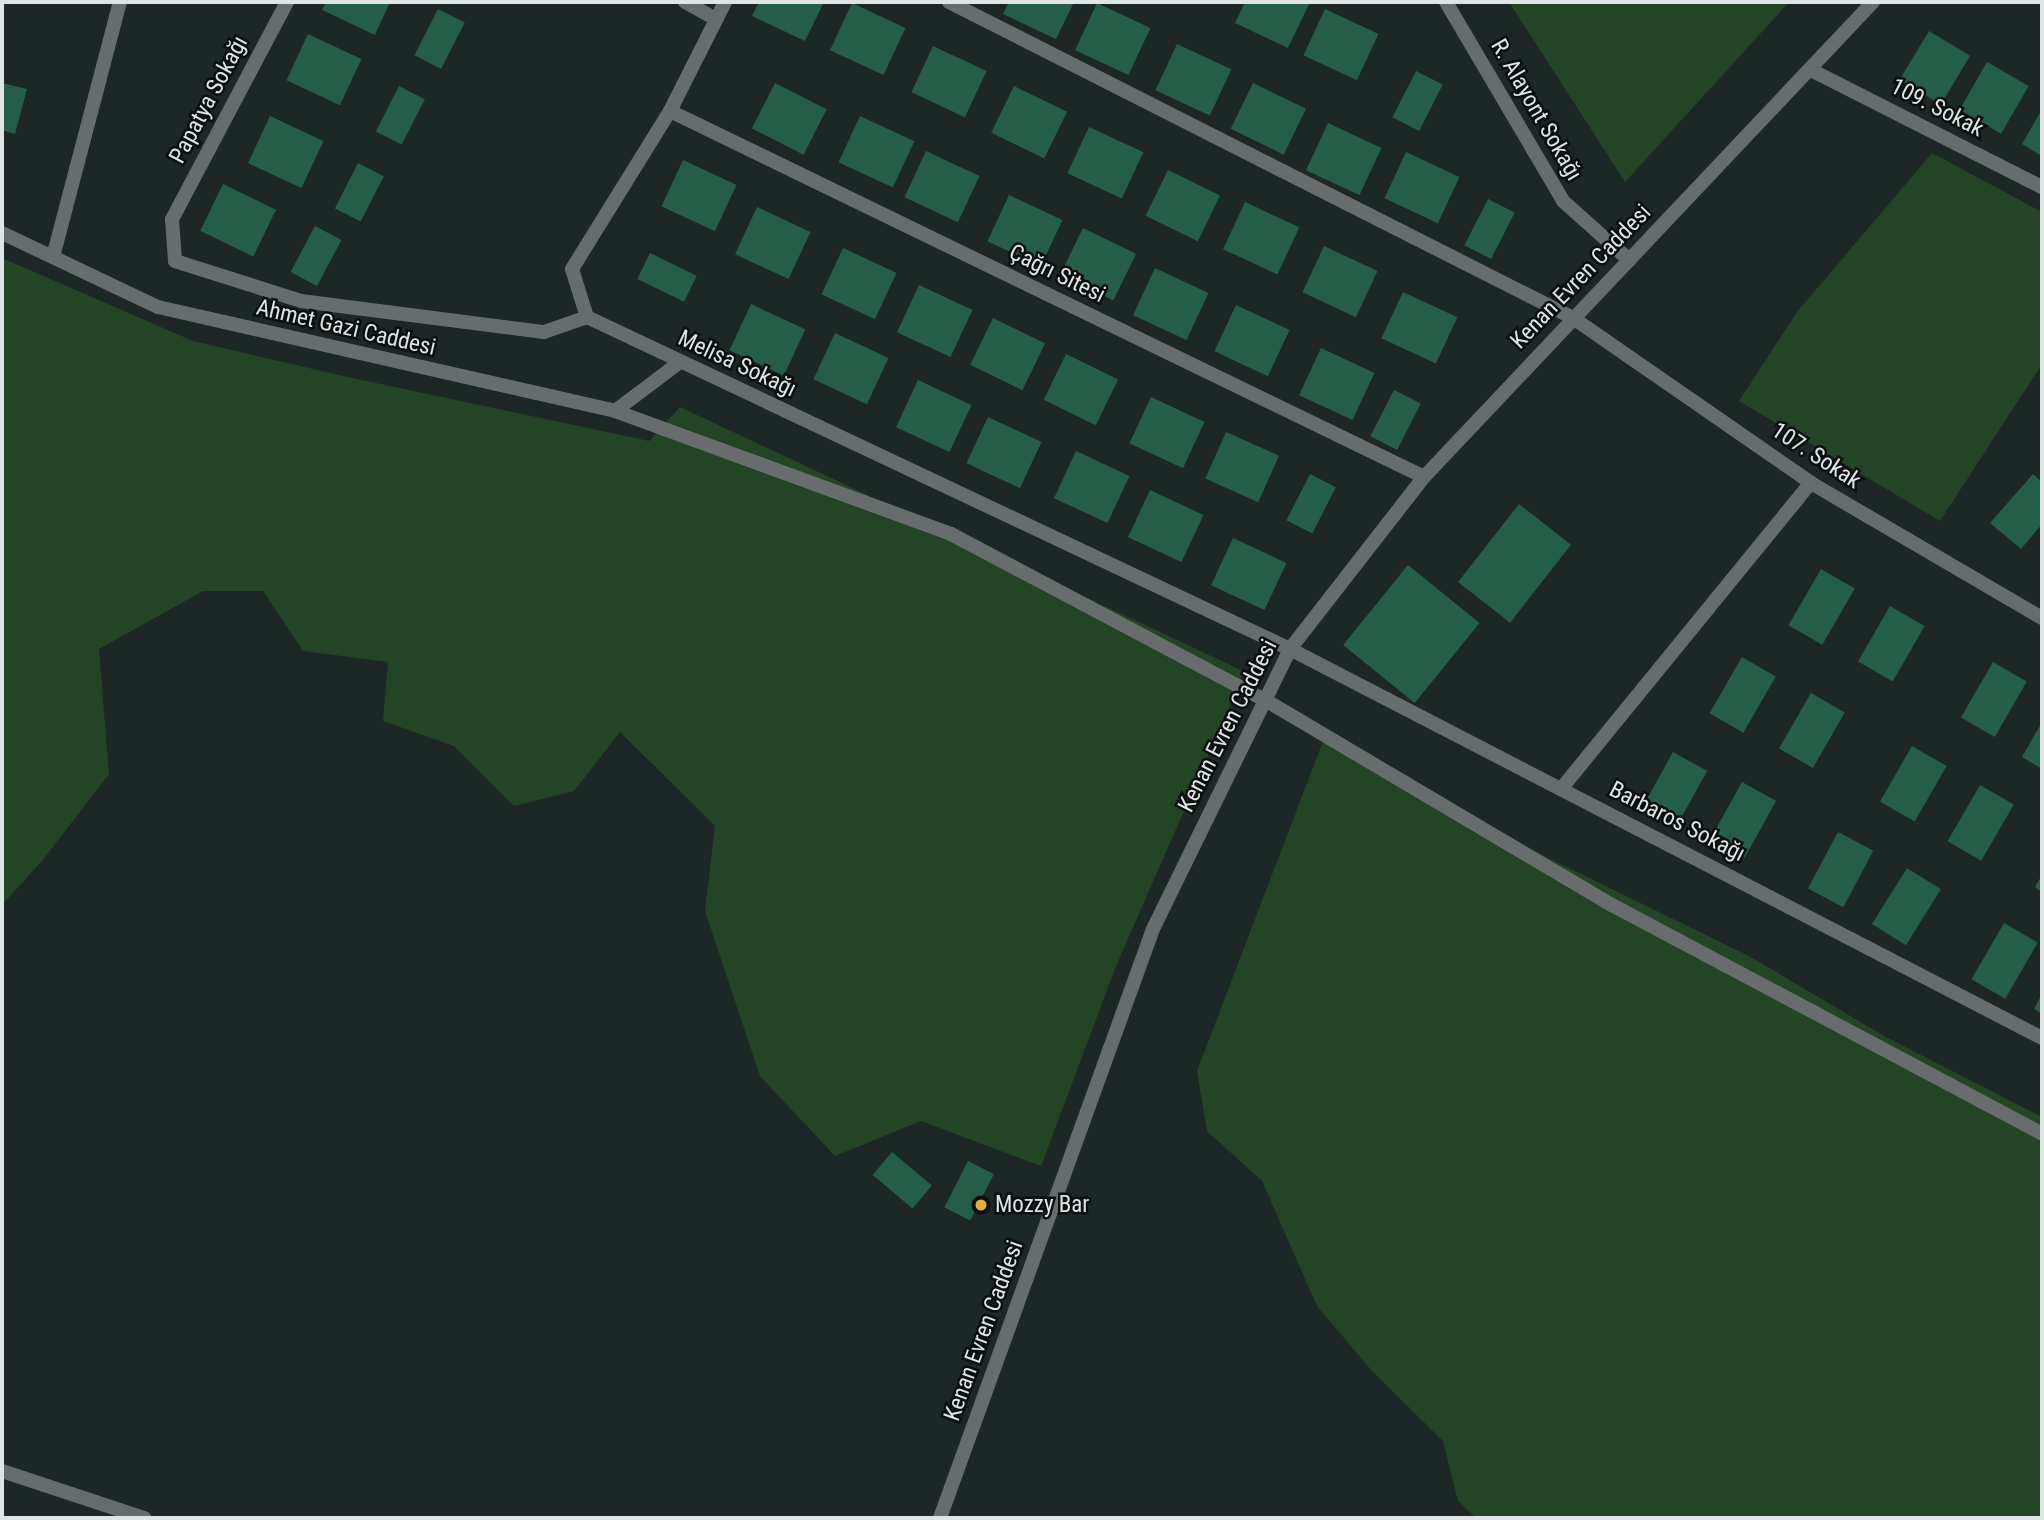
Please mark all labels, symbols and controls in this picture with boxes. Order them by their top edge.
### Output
street label: Papatya Sokağı [164,32,254,168]
street label: R. Alayont Sokağı [1484,34,1588,186]
street label: 109. Sokak [1886,73,1988,143]
street label: Kenan Evren Caddesi [1505,199,1657,355]
street label: Çağrı Sitesi [1004,239,1110,309]
street label: Ahmet Gazi Caddesi [254,294,438,362]
street label: Melisa Sokağı [674,325,800,403]
street label: 107. Sokak [1766,417,1866,495]
street label: Kenan Evren Caddesi [1173,635,1283,817]
street label: Barbaros Sokağı [1605,776,1749,868]
place label: Mozzy Bar [995,1191,1089,1219]
marker: Mozzy Bar [973,1197,989,1213]
street label: Kenan Evren Caddesi [939,1237,1029,1425]

